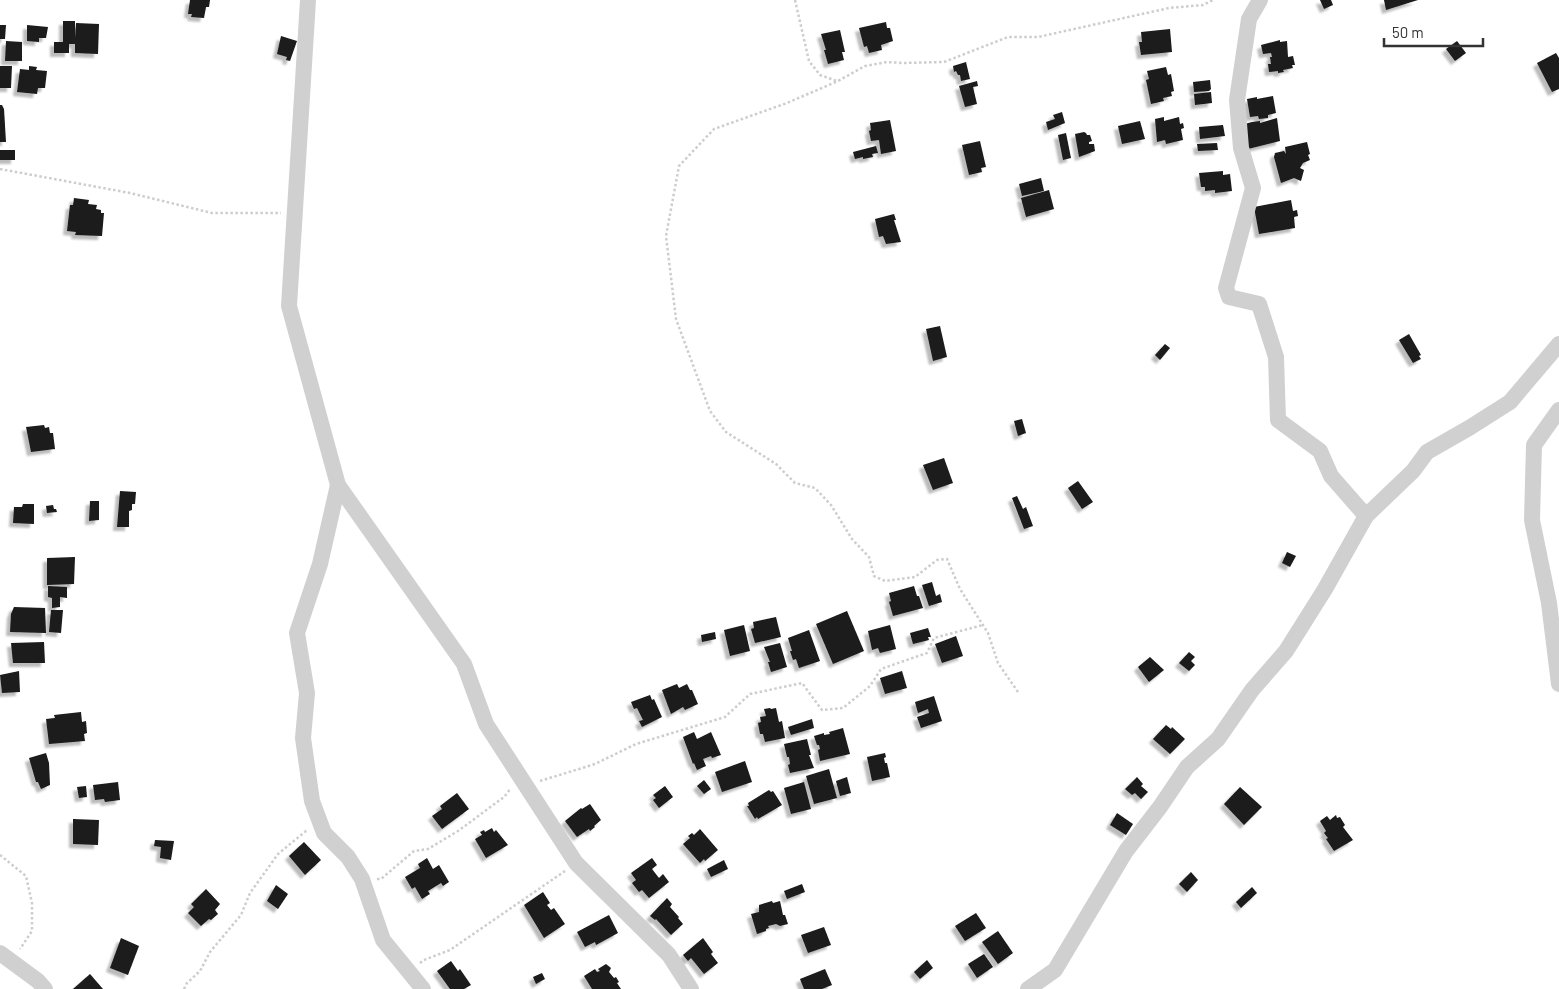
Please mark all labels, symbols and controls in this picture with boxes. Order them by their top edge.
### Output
scale bar [1384,15,1483,47]
text: 50 m [1392,23,1424,41]

